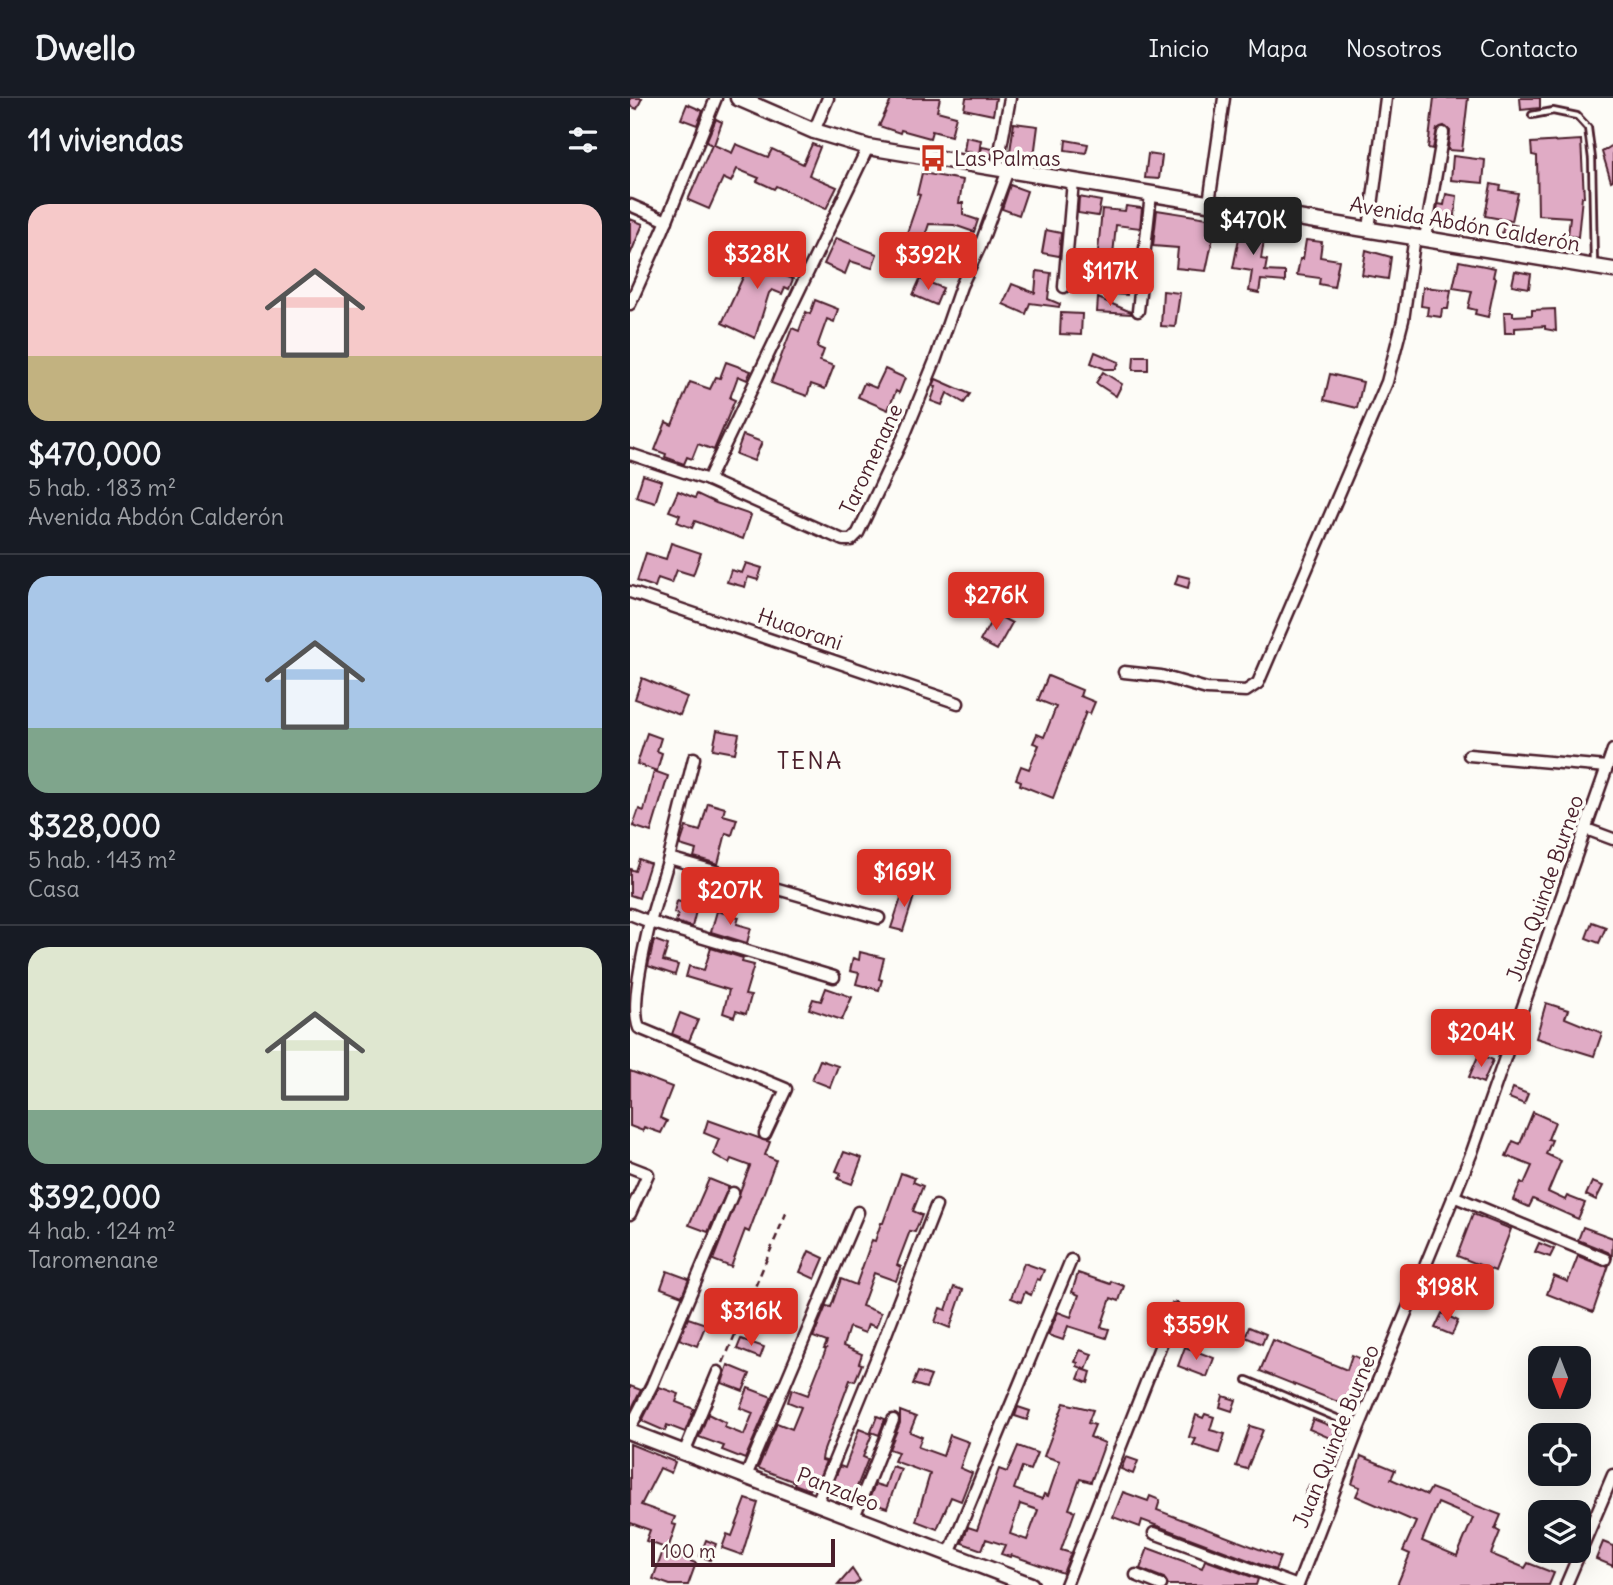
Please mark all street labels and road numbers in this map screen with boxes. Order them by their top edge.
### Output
street label: Avenida Abdón Calderón [1348,190,1582,258]
street label: Taromenane [834,399,908,519]
street label: Huaorani [754,602,846,656]
street label: Juan Quinde Burneo [1500,791,1590,985]
street label: Juan Quinde Burneo [1287,1340,1385,1532]
street label: Panzaleo [793,1461,883,1517]

